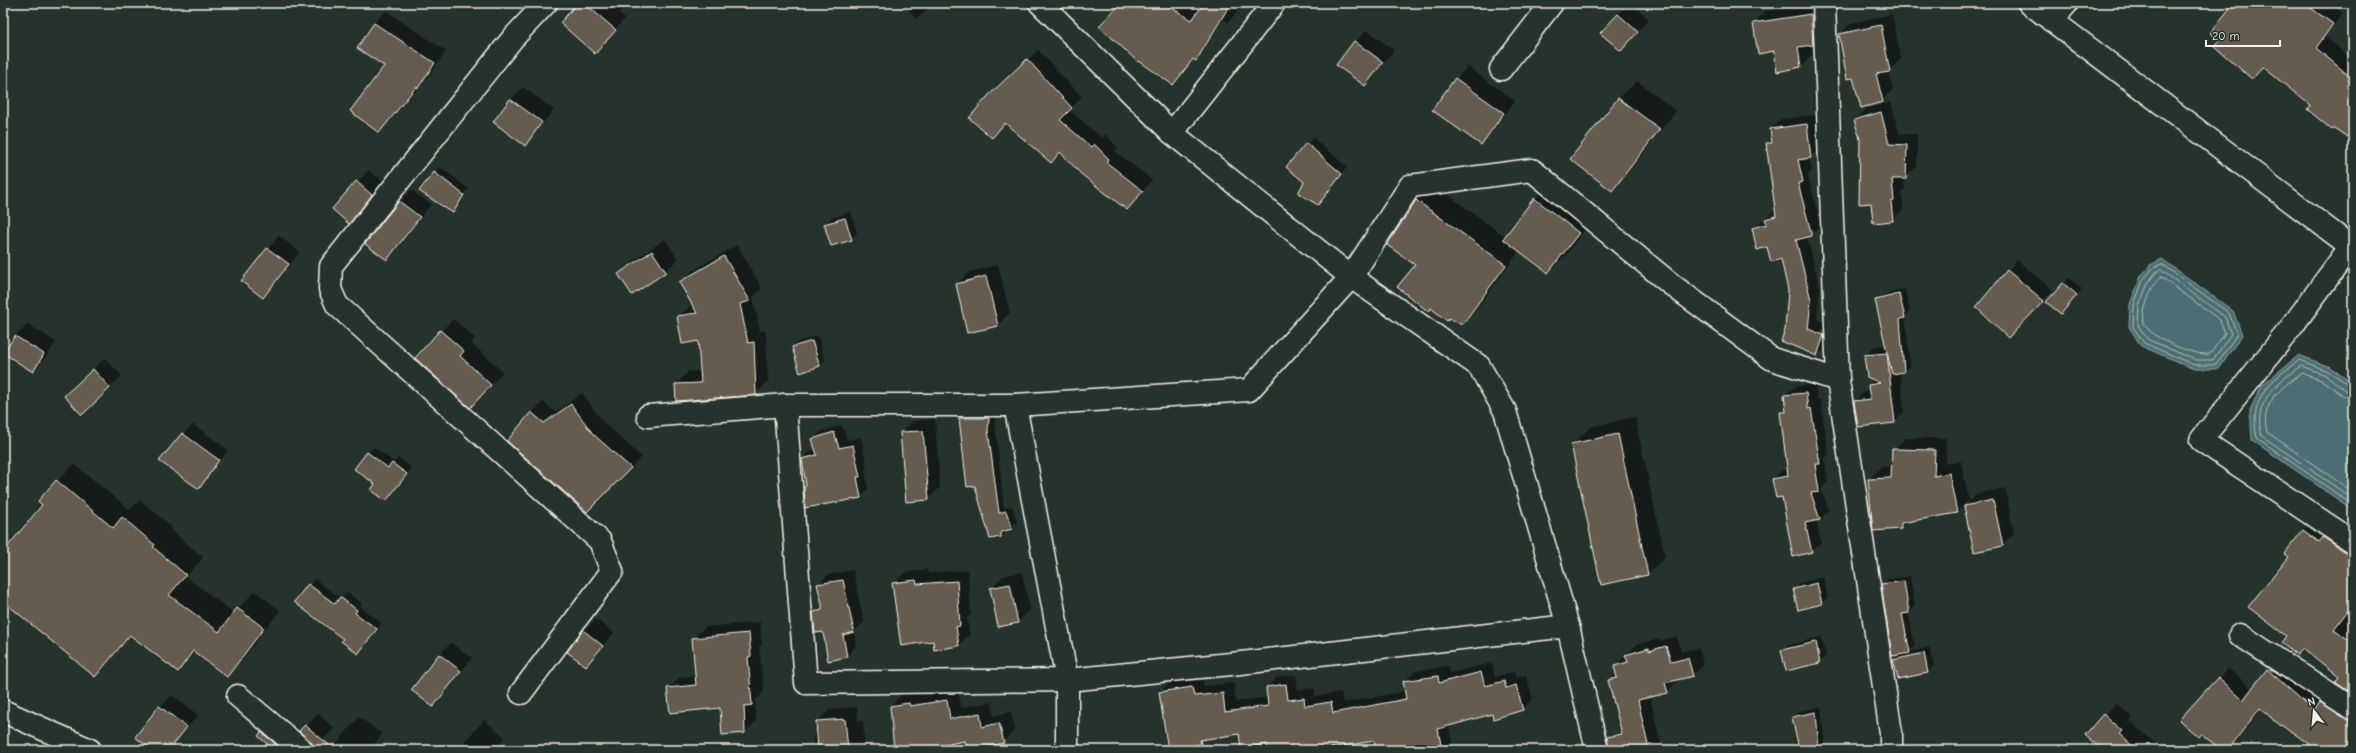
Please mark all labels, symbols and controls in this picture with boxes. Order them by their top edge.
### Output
scale bar [2206,22,2280,48]
text: 20 m [2212,29,2240,43]
north arrow [2294,691,2334,731]
text: N [2306,695,2317,709]

